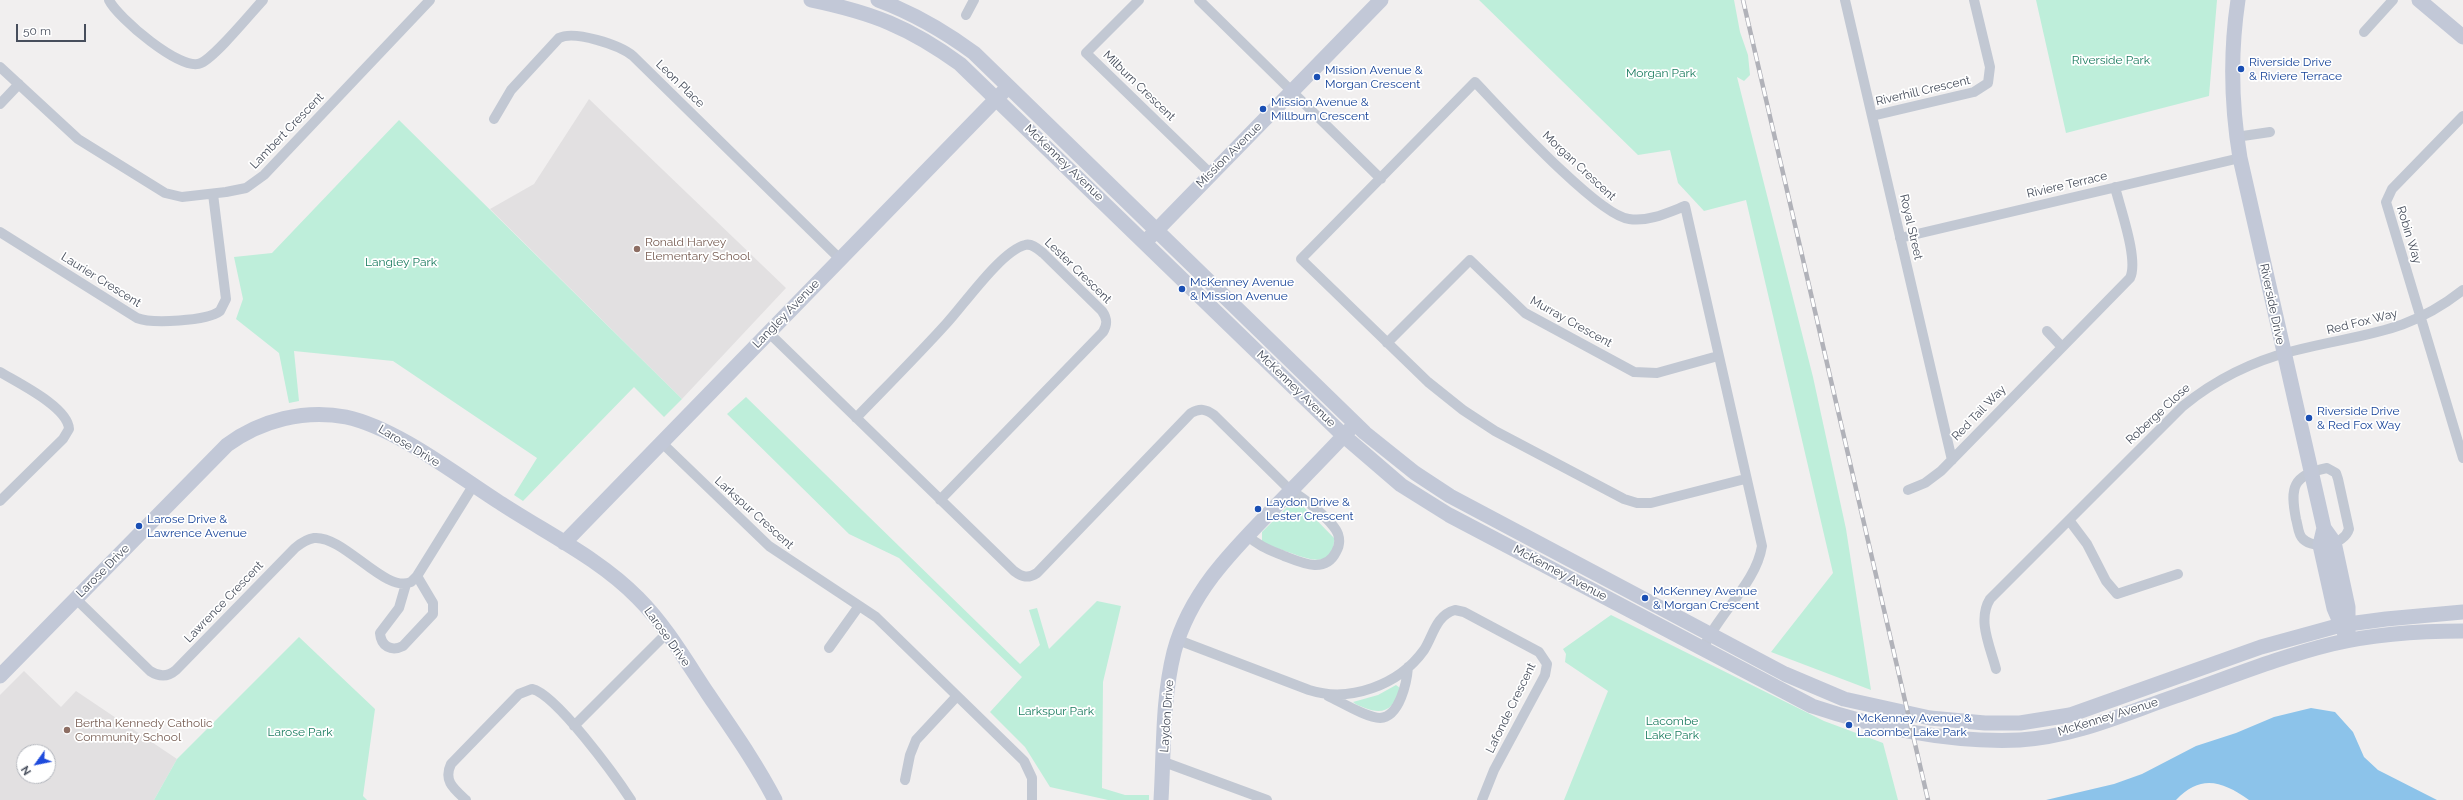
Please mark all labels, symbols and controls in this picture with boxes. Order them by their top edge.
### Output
scale bar [18,16,88,42]
text: 50 m [23,24,51,38]
street label: Milburn Crescent [1100,48,1178,124]
park label: Riverside Park [2072,53,2150,67]
place label: Riverside Drive & Riviere Terrace [2249,55,2342,83]
street label: Leon Place [653,57,707,111]
place label: Mission Avenue & Morgan Crescent [1325,63,1423,91]
marker: Riverside Drive & Riviere Terrace [2236,64,2246,74]
park label: Morgan Park [1626,66,1696,80]
marker: Mission Avenue & Morgan Crescent [1312,72,1322,82]
street label: Riverhill Crescent [1874,73,1972,109]
street label: Lambert Crescent [247,90,327,172]
place label: Mission Avenue & Millburn Crescent [1271,95,1369,123]
marker: Mission Avenue & Millburn Crescent [1258,104,1268,114]
street label: Mission Avenue [1193,119,1265,191]
street label: McKenney Avenue [1022,122,1106,204]
street label: Morgan Crescent [1539,128,1619,204]
street label: Riviere Terrace [2025,169,2109,201]
street label: Royal Street [1896,193,1926,261]
street label: Robin Way [2393,204,2425,266]
place label: Ronald Harvey Elementary School [645,235,750,263]
street label: Lester Crescent [1042,235,1114,307]
marker: Ronald Harvey Elementary School [632,244,642,254]
street label: Laurier Crescent [58,250,144,310]
park label: Langley Park [365,255,437,269]
street label: Riverside Drive [2256,262,2288,346]
place label: McKenney Avenue & Mission Avenue [1190,275,1294,303]
street label: Langley Avenue [750,277,822,351]
marker: McKenney Avenue & Mission Avenue [1177,284,1187,294]
street label: Murray Crescent [1527,294,1615,350]
street label: Red Fox Way [2325,306,2399,338]
street label: McKenney Avenue [1254,348,1338,430]
street label: Roberge Close [2123,381,2193,447]
street label: Red Tail Way [1949,382,2009,444]
place label: Riverside Drive & Red Fox Way [2317,404,2401,432]
marker: Riverside Drive & Red Fox Way [2304,413,2314,423]
street label: Larose Drive [376,422,442,470]
street label: Larkspur Crescent [712,474,796,552]
place label: Laydon Drive & Lester Crescent [1266,495,1354,523]
marker: Laydon Drive & Lester Crescent [1253,504,1263,514]
place label: Larose Drive & Lawrence Avenue [147,512,247,540]
marker: Larose Drive & Lawrence Avenue [134,521,144,531]
street label: Larose Drive [73,541,133,601]
street label: McKenney Avenue [1511,542,1609,604]
street label: Lawrence Crescent [182,558,266,646]
place label: McKenney Avenue & Morgan Crescent [1653,584,1759,612]
marker: McKenney Avenue & Morgan Crescent [1640,593,1650,603]
street label: Larose Drive [641,605,693,669]
street label: Lafonde Crescent [1483,661,1539,755]
street label: Laydon Drive [1157,679,1177,753]
street label: McKenney Avenue [2056,695,2160,739]
park label: Larkspur Park [1018,704,1094,718]
place label: McKenney Avenue & Lacombe Lake Park [1857,711,1972,739]
park label: Lacombe Lake Park [1645,714,1699,742]
place label: Bertha Kennedy Catholic Community School [75,716,213,744]
marker: McKenney Avenue & Lacombe Lake Park [1844,720,1854,730]
marker: Bertha Kennedy Catholic Community School [62,725,72,735]
park label: Larose Park [267,725,333,739]
north arrow [16,744,56,784]
text: N [19,763,34,777]

